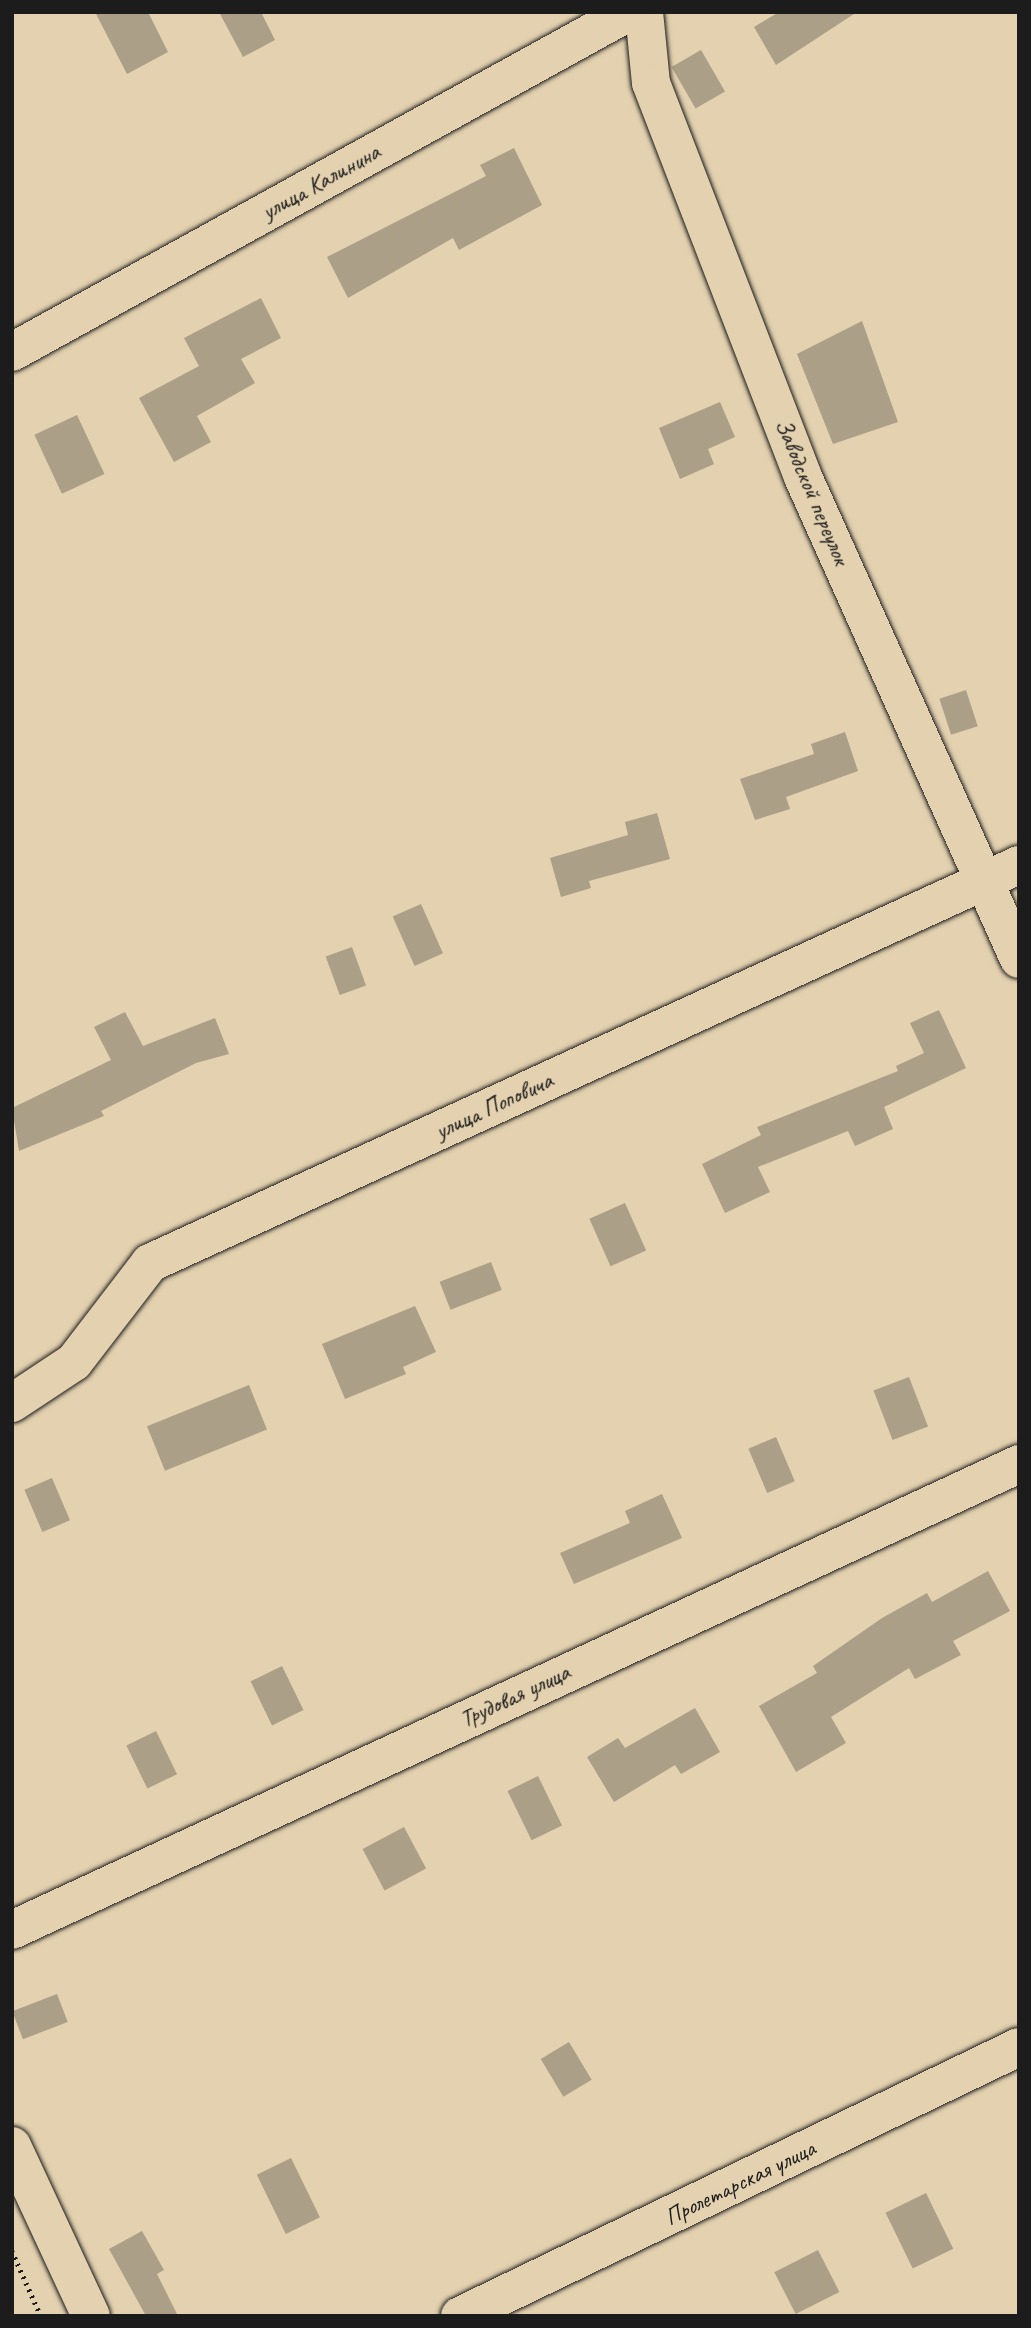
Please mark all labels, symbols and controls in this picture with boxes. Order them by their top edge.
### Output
street label: улица Калинина [256,137,386,227]
street label: Заводской переулок [768,415,856,569]
street label: улица Поповича [431,1066,557,1146]
street label: Трудовая улица [455,1658,575,1734]
street label: Пролетарская улица [659,2134,821,2232]

